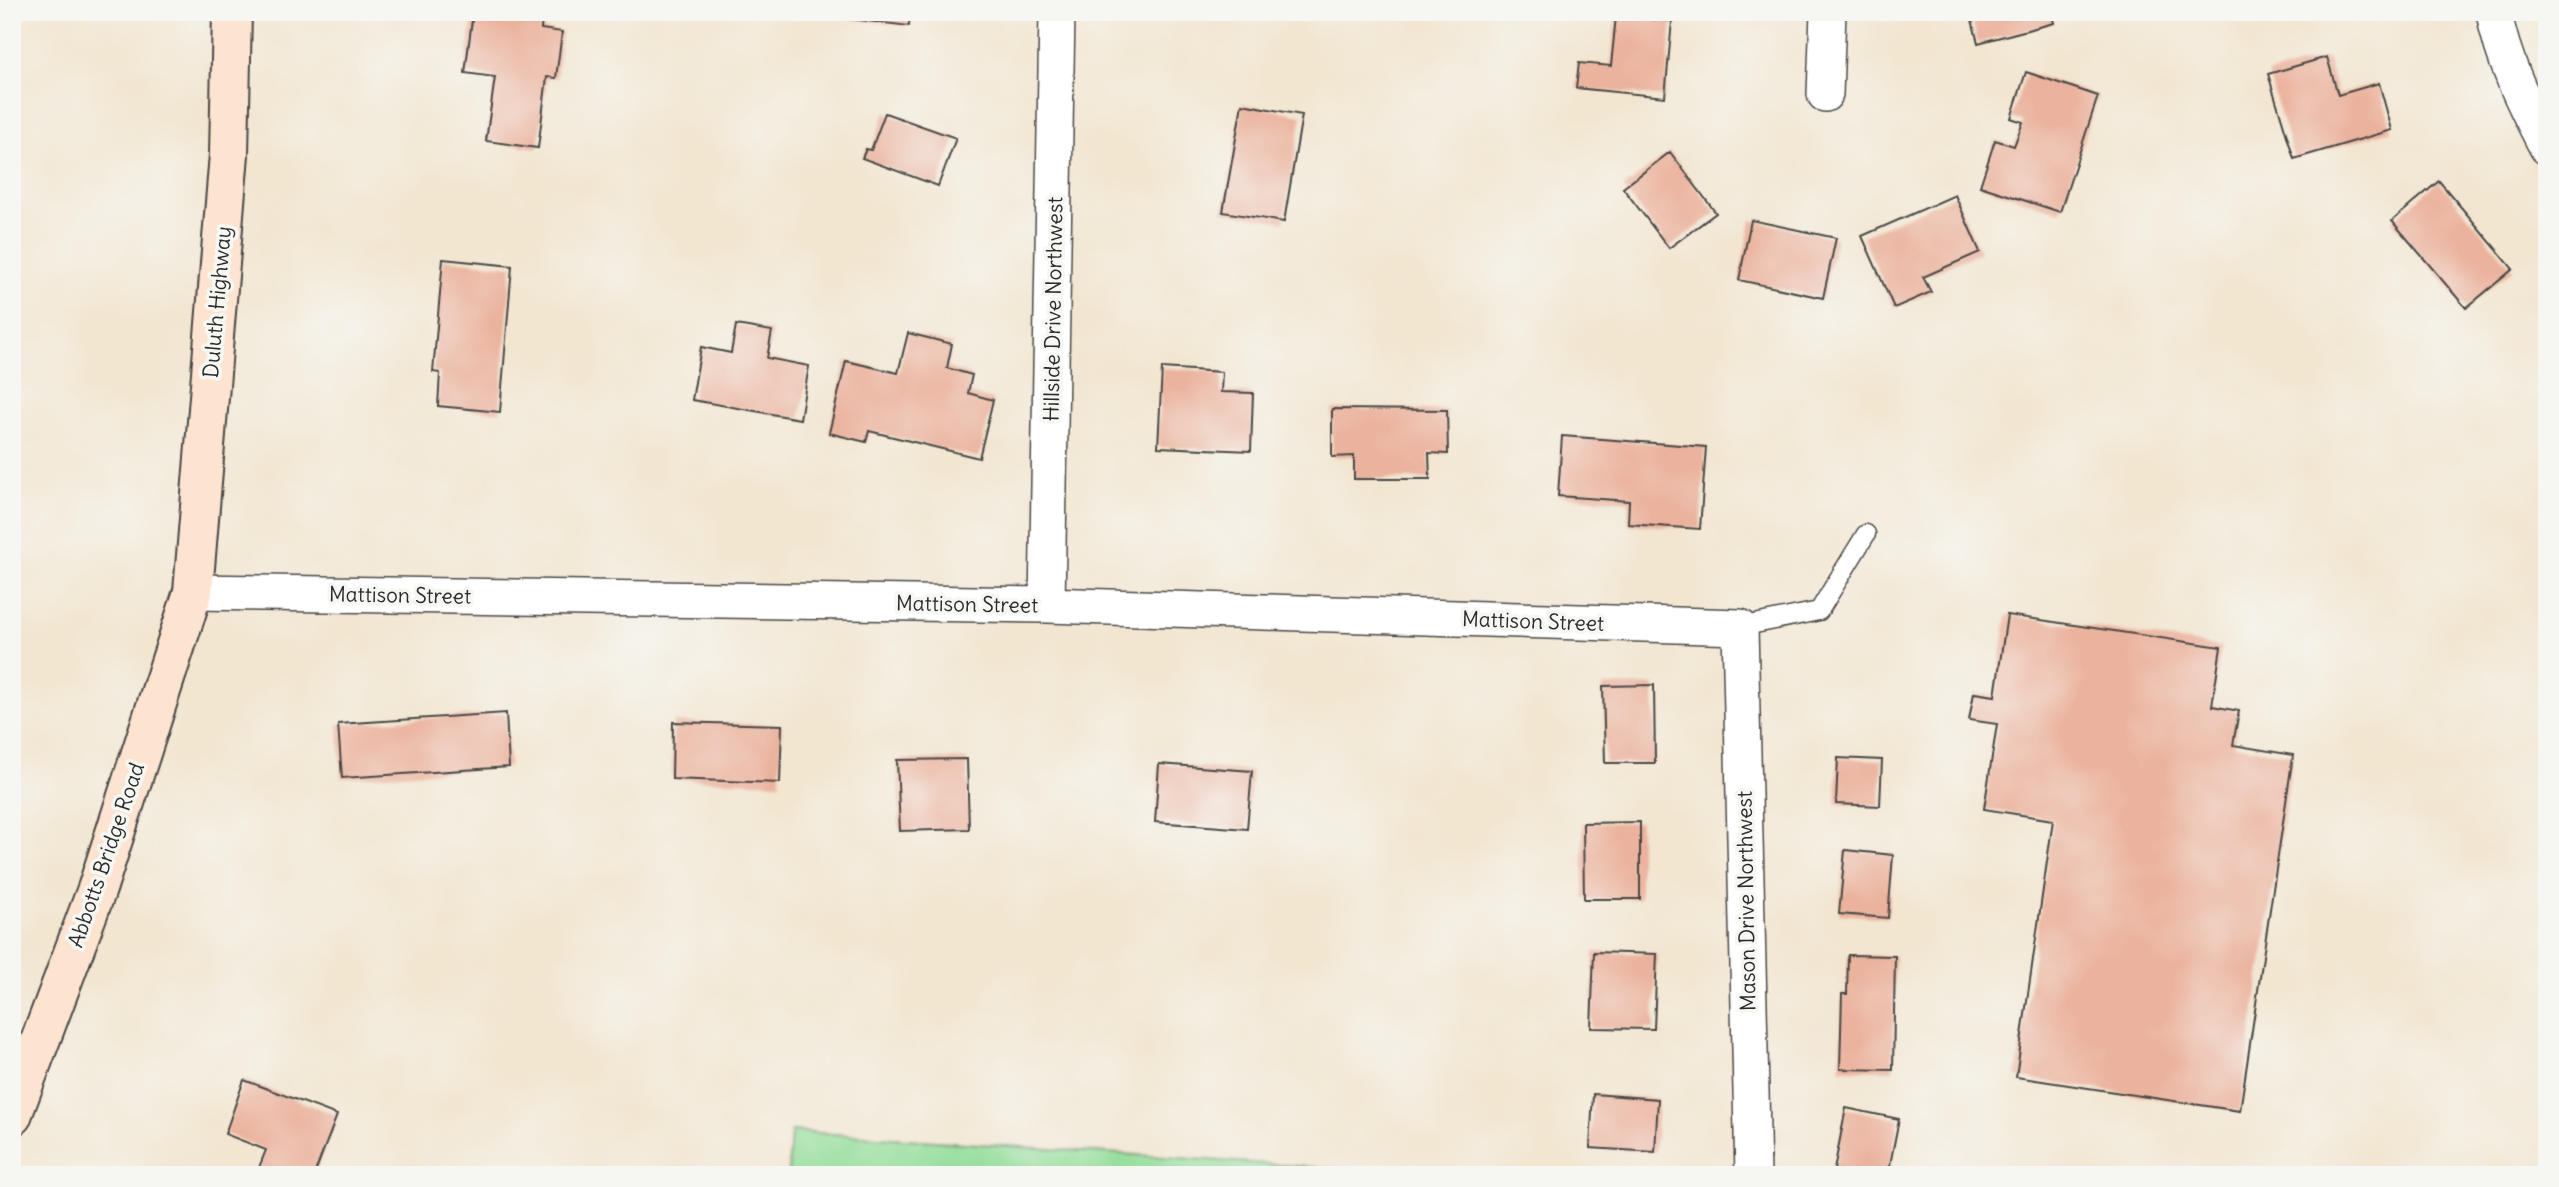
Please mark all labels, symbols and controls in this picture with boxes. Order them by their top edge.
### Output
street label: Hillside Drive Northwest [1038,196,1068,422]
street label: Duluth Highway [197,225,237,379]
street label: Mattison Street [329,580,471,610]
street label: Mattison Street [896,589,1038,619]
street label: Mattison Street [1461,605,1605,637]
street label: Abbotts Bridge Road [62,759,150,951]
street label: Mason Drive Northwest [1731,791,1761,1011]

